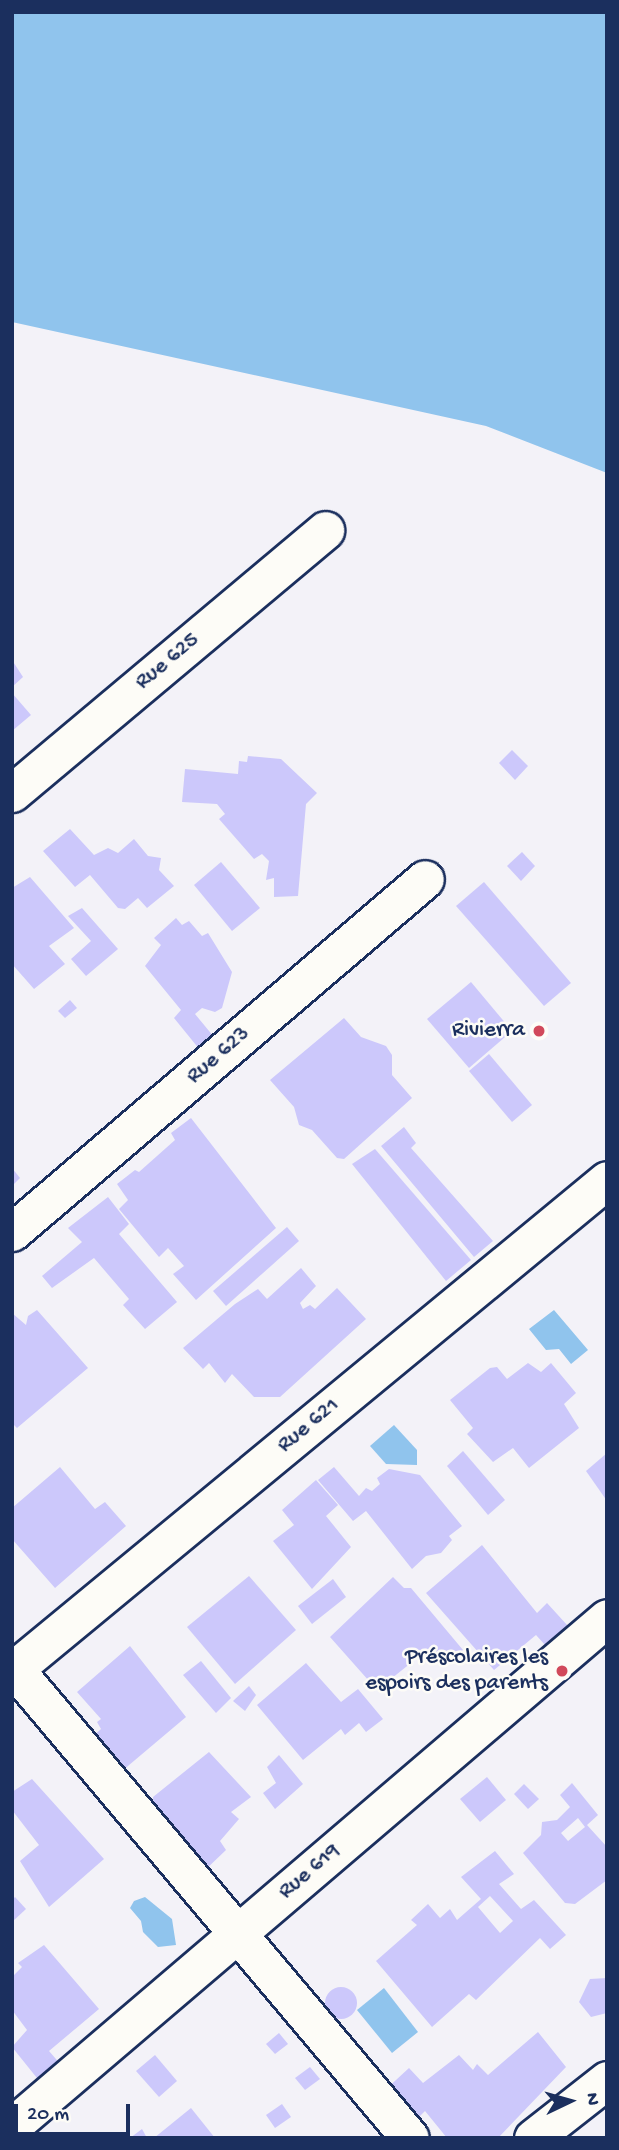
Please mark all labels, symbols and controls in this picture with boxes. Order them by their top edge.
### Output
street label: Rue 625 [130,627,206,697]
place label: Rivierra [452,1017,525,1045]
street label: Rue 623 [182,1021,256,1091]
marker: Rivierra [531,1023,547,1039]
street label: Rue 621 [272,1392,346,1460]
place label: Préscolaires les espoirs des parents [365,1644,548,1698]
marker: Préscolaires les espoirs des parents [554,1663,570,1679]
street label: Rue 619 [274,1838,346,1906]
north arrow [535,2066,605,2136]
scale bar [18,2090,133,2134]
text: N [579,2092,603,2106]
text: 20 m [27,2103,69,2128]

